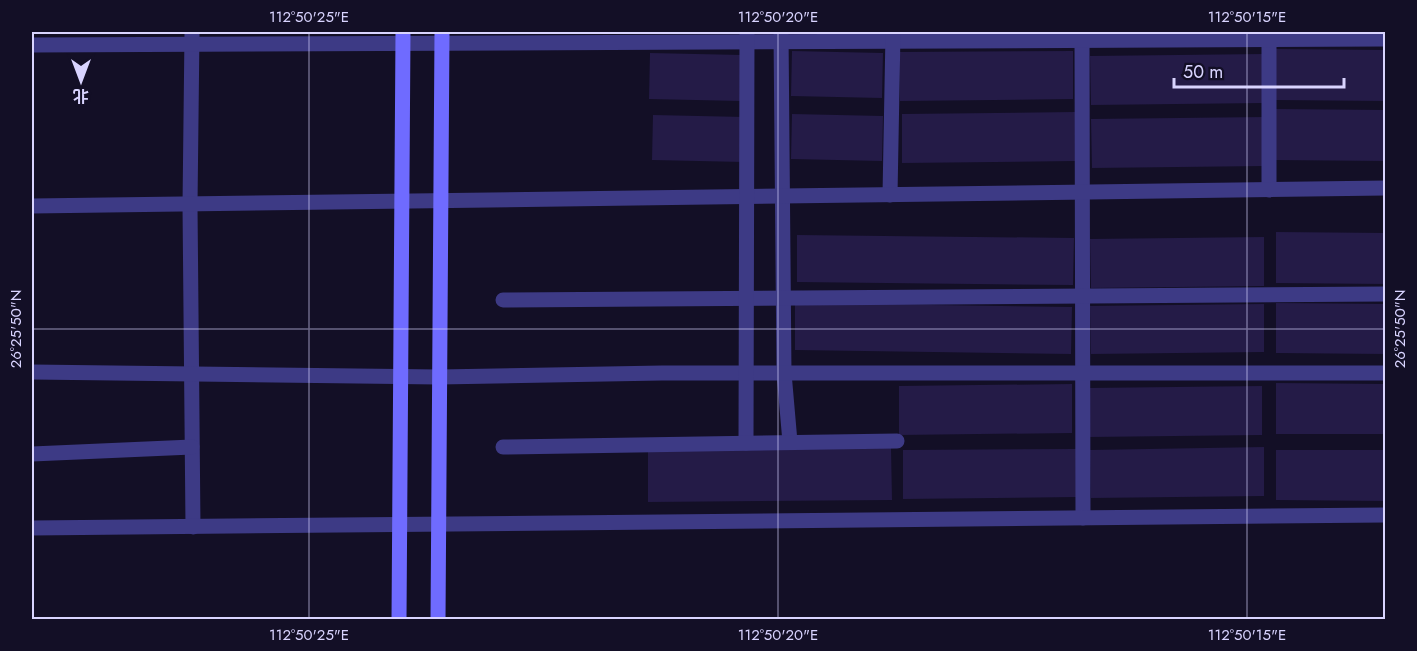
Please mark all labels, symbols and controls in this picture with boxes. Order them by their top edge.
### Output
text: 112°50'25"E [269,6,349,28]
text: 112°50'20"E [738,6,818,28]
text: 112°50'15"E [1208,6,1286,28]
north arrow [51,51,111,111]
scale bar [1174,51,1344,89]
text: 50 m [1183,59,1223,85]
text: 北 [73,84,89,107]
text: 26°25'50"N [5,290,27,368]
text: 26°25'50"N [1389,290,1411,368]
text: 112°50'25"E [269,624,349,646]
text: 112°50'20"E [738,624,818,646]
text: 112°50'15"E [1208,624,1286,646]

